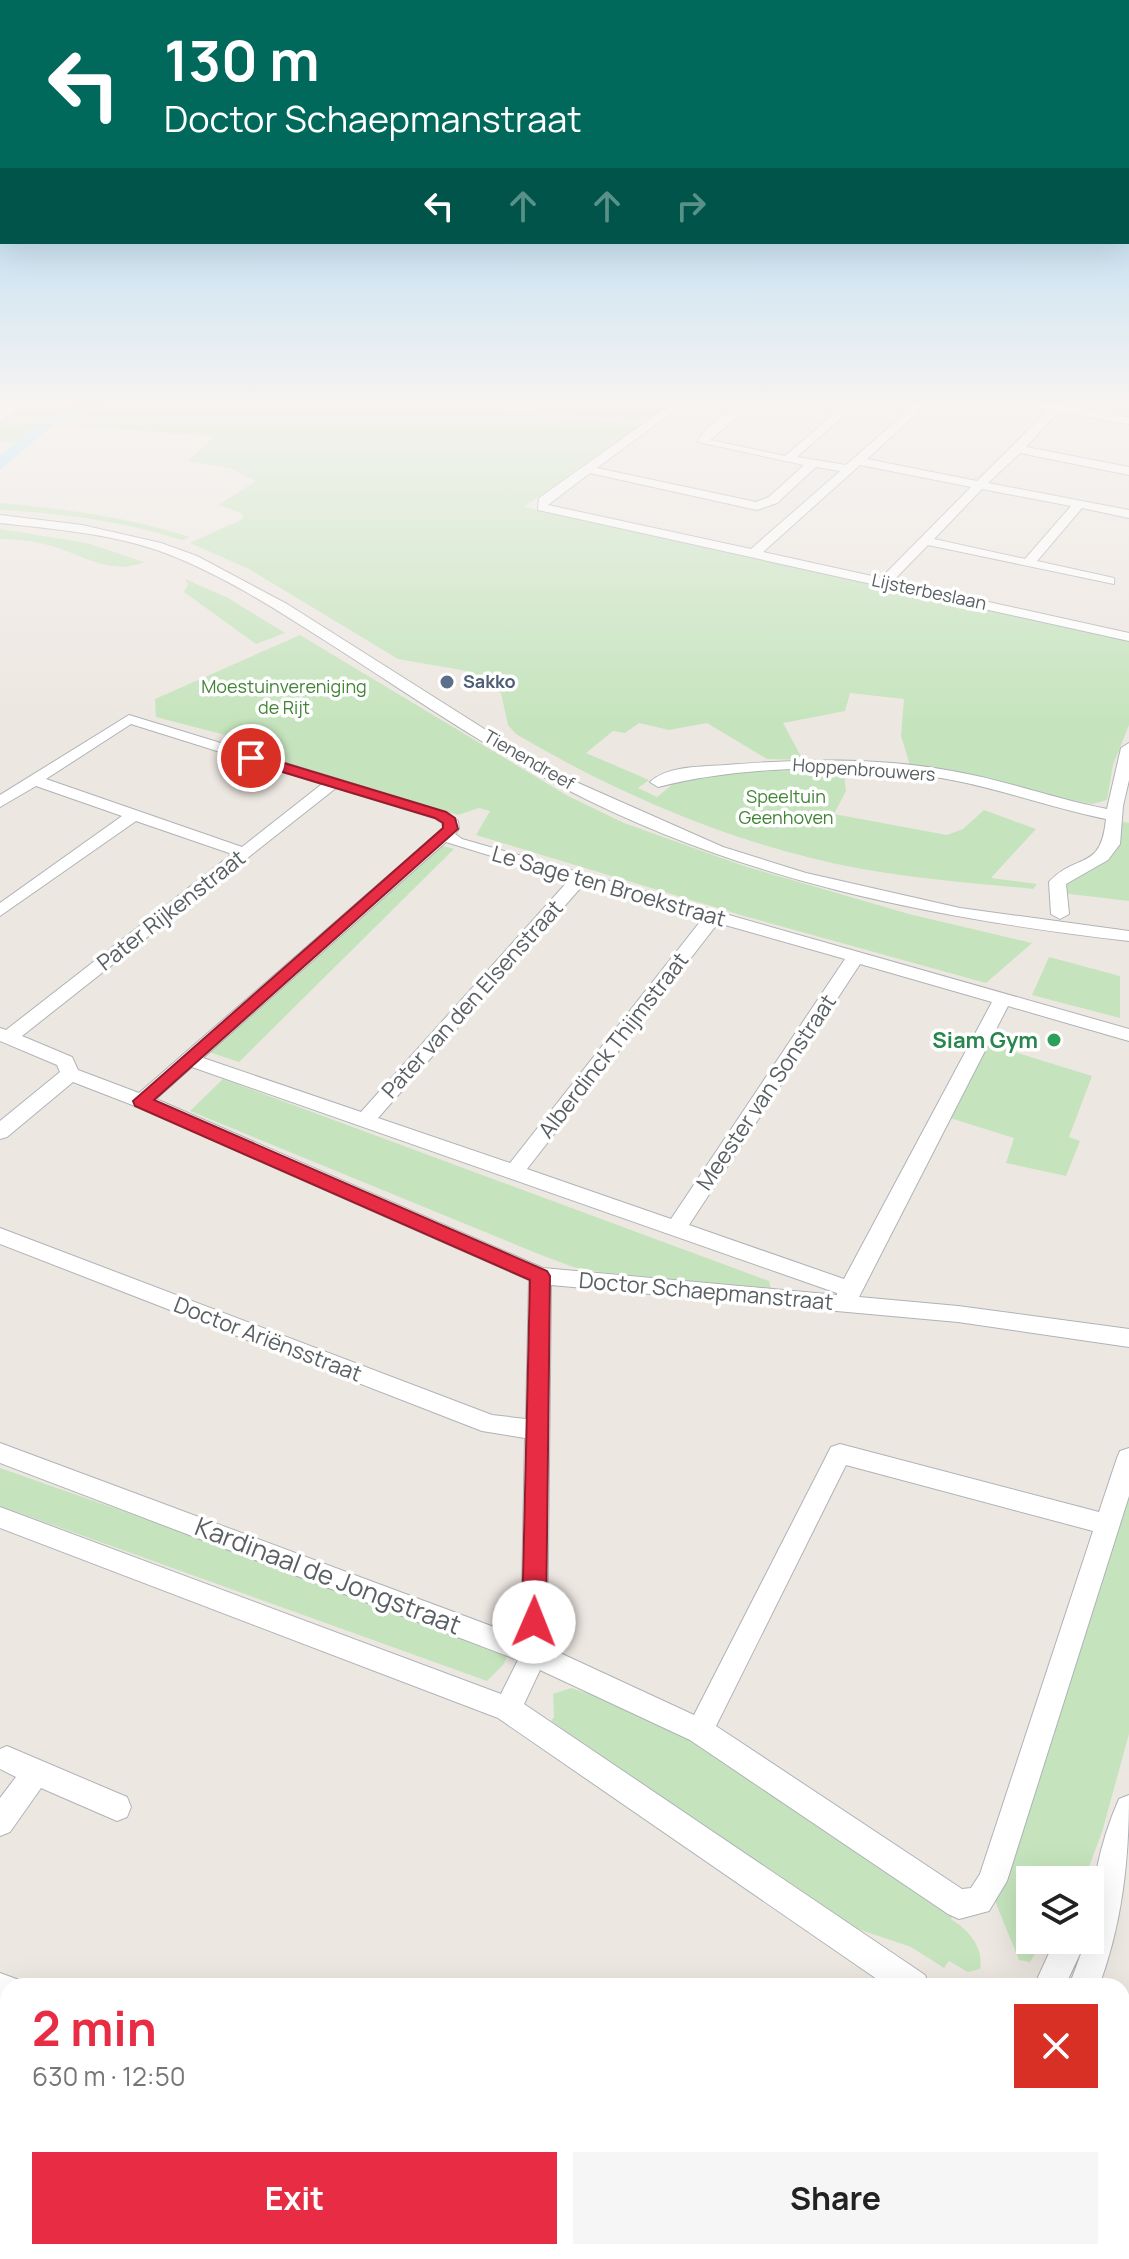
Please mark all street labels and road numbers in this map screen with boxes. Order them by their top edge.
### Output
street label: Lijsterbeslaan [870,567,989,615]
street label: Tienendreef [480,723,580,795]
street label: Hoppenbrouwers [792,752,936,786]
street label: Le Sage ten Broekstraat [489,838,730,934]
street label: Pater Rijkenstraat [91,843,251,977]
street label: Pater van den Elsenstraat [375,893,569,1105]
street label: Alberdinck Thijmstraat [531,946,695,1144]
street label: Meester van Sonstraat [689,988,843,1196]
street label: Doctor Schaepmanstraat [578,1265,835,1317]
street label: Doctor Ariënsstraat [170,1289,366,1389]
street label: Kardinaal de Jongstraat [190,1508,467,1642]

